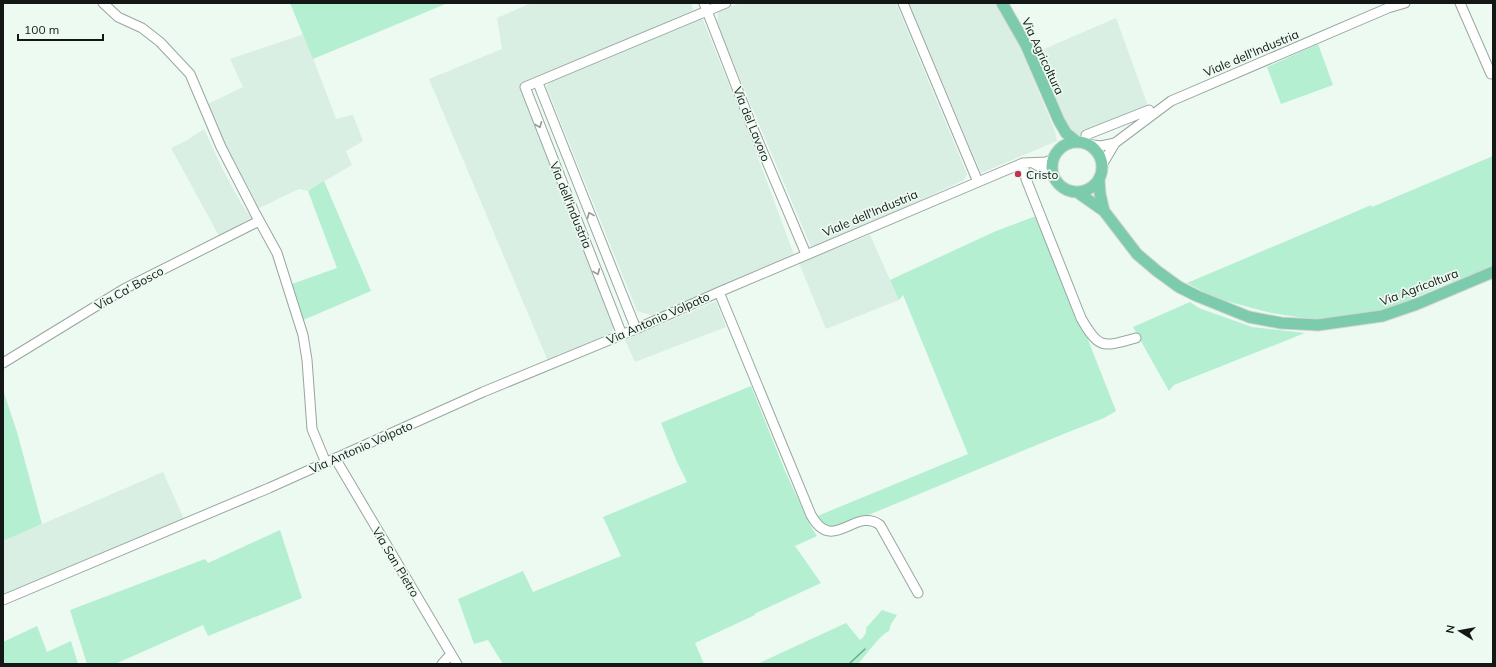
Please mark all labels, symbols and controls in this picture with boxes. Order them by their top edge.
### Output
street label: Via Agricoltura [1019,15,1067,97]
scale bar [18,16,103,42]
text: 100 m [24,22,59,37]
street label: Viale dell'Industria [1201,26,1301,80]
street label: Via del Lavoro [730,84,774,164]
one-way arrow [535,121,543,128]
street label: Via dell'industria [547,159,595,251]
place label: Cristo [1026,167,1058,182]
marker: Cristo [1013,169,1023,179]
street label: Viale dell'Industria [820,186,920,240]
one-way arrow [587,211,595,218]
street label: Via Ca' Bosco [92,263,166,313]
street label: Via Agricoltura [1378,265,1460,309]
one-way arrow [593,268,601,275]
street label: Via Antonio Volpato [604,289,712,347]
street label: Via Antonio Volpato [307,418,415,476]
street label: Via San Pietro [369,524,423,600]
north arrow [1440,611,1480,651]
text: N [1443,624,1458,635]

